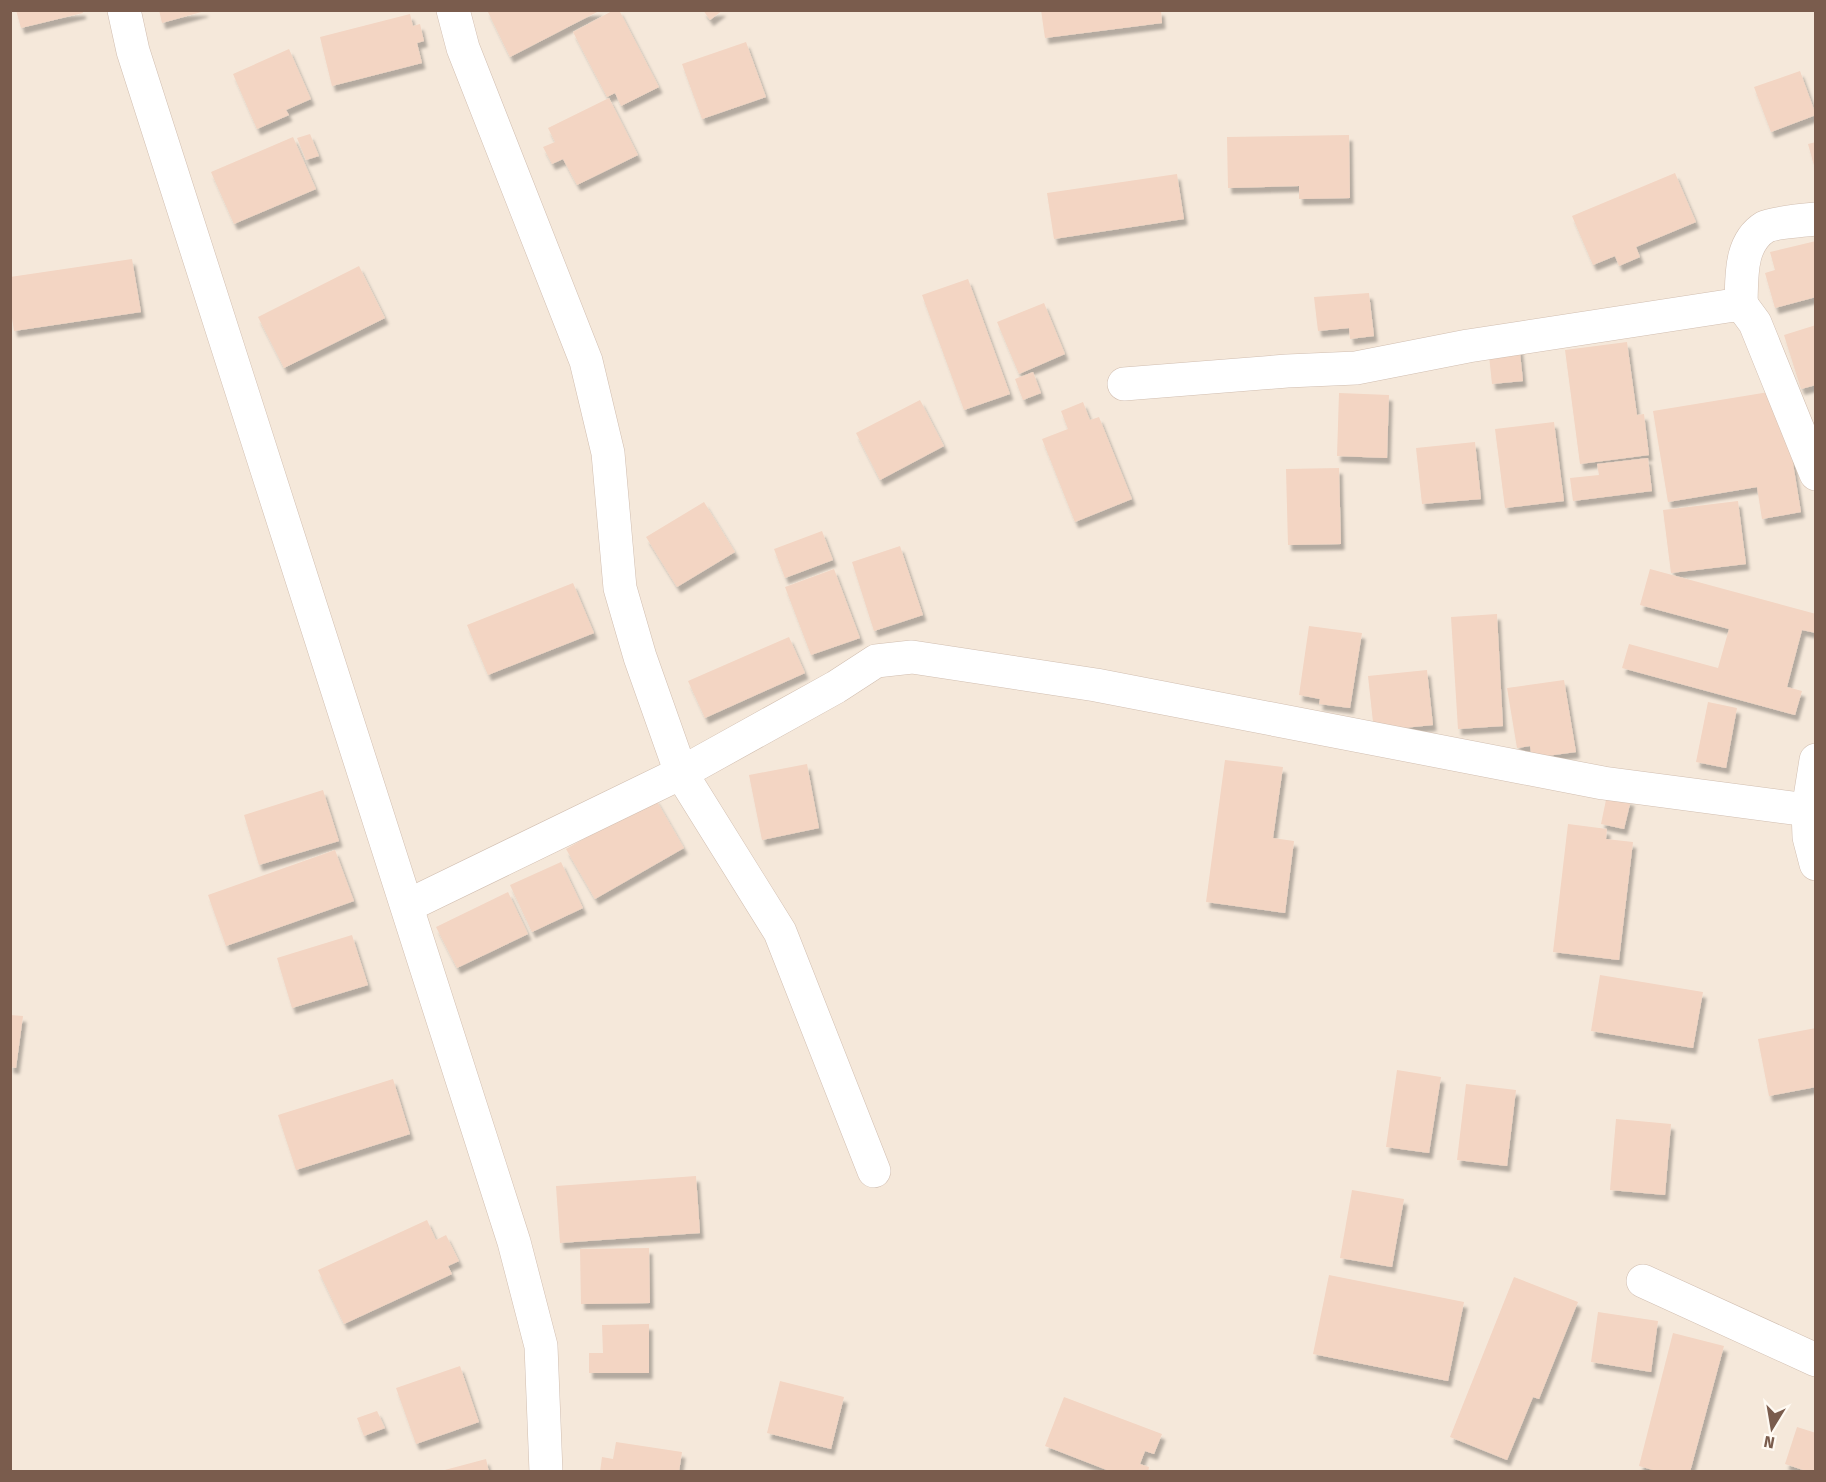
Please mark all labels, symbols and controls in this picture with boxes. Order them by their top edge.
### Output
north arrow [1742,1398,1802,1458]
text: N [1762,1432,1776,1453]

